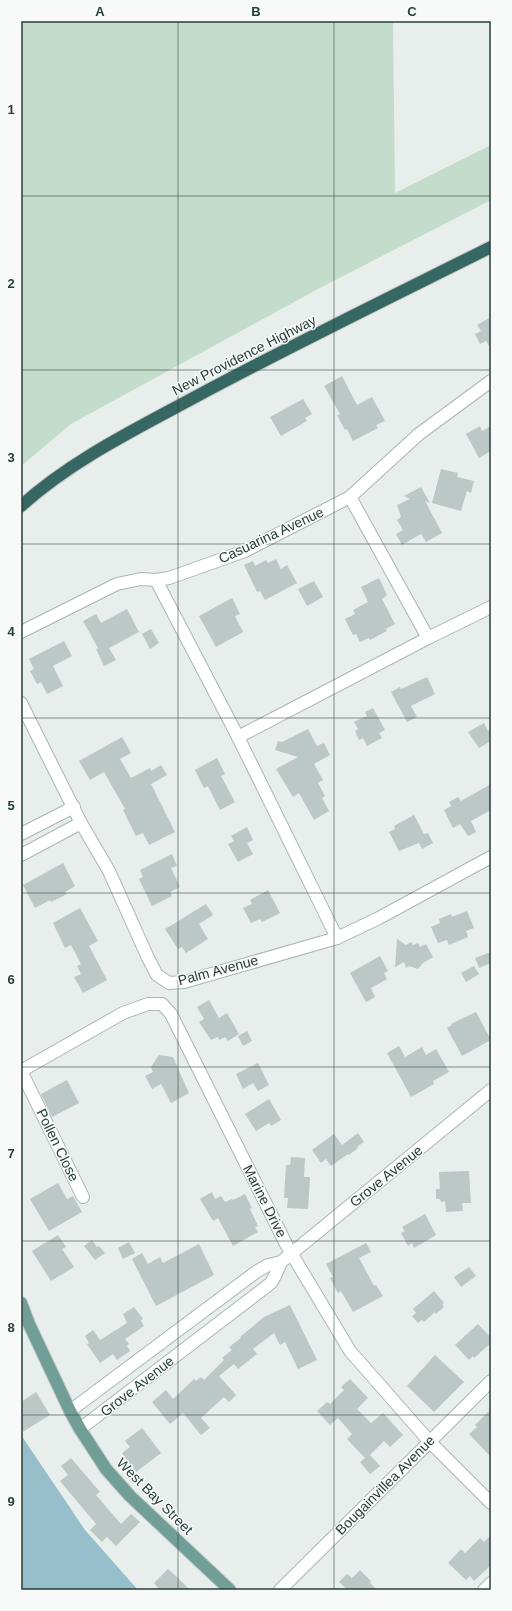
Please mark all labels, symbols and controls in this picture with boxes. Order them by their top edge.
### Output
text: A [95,4,105,19]
text: B [251,4,261,19]
text: C [407,4,417,19]
text: 1 [7,102,15,117]
text: 2 [7,276,15,291]
street label: New Providence Highway [169,312,319,398]
text: 3 [7,450,15,465]
street label: Casuarina Avenue [216,504,326,566]
text: 4 [7,624,15,639]
text: 5 [7,798,15,813]
street label: Palm Avenue [176,952,260,988]
text: 6 [7,972,15,987]
street label: Pollen Close [34,1106,83,1184]
street label: Grove Avenue [347,1142,426,1210]
text: 7 [7,1146,15,1161]
street label: Marine Drive [240,1162,290,1240]
text: 8 [7,1320,15,1335]
street label: Grove Avenue [97,1352,177,1420]
street label: Bougainvillea Avenue [332,1432,438,1538]
street label: West Bay Street [114,1455,196,1537]
text: 9 [7,1494,15,1509]

